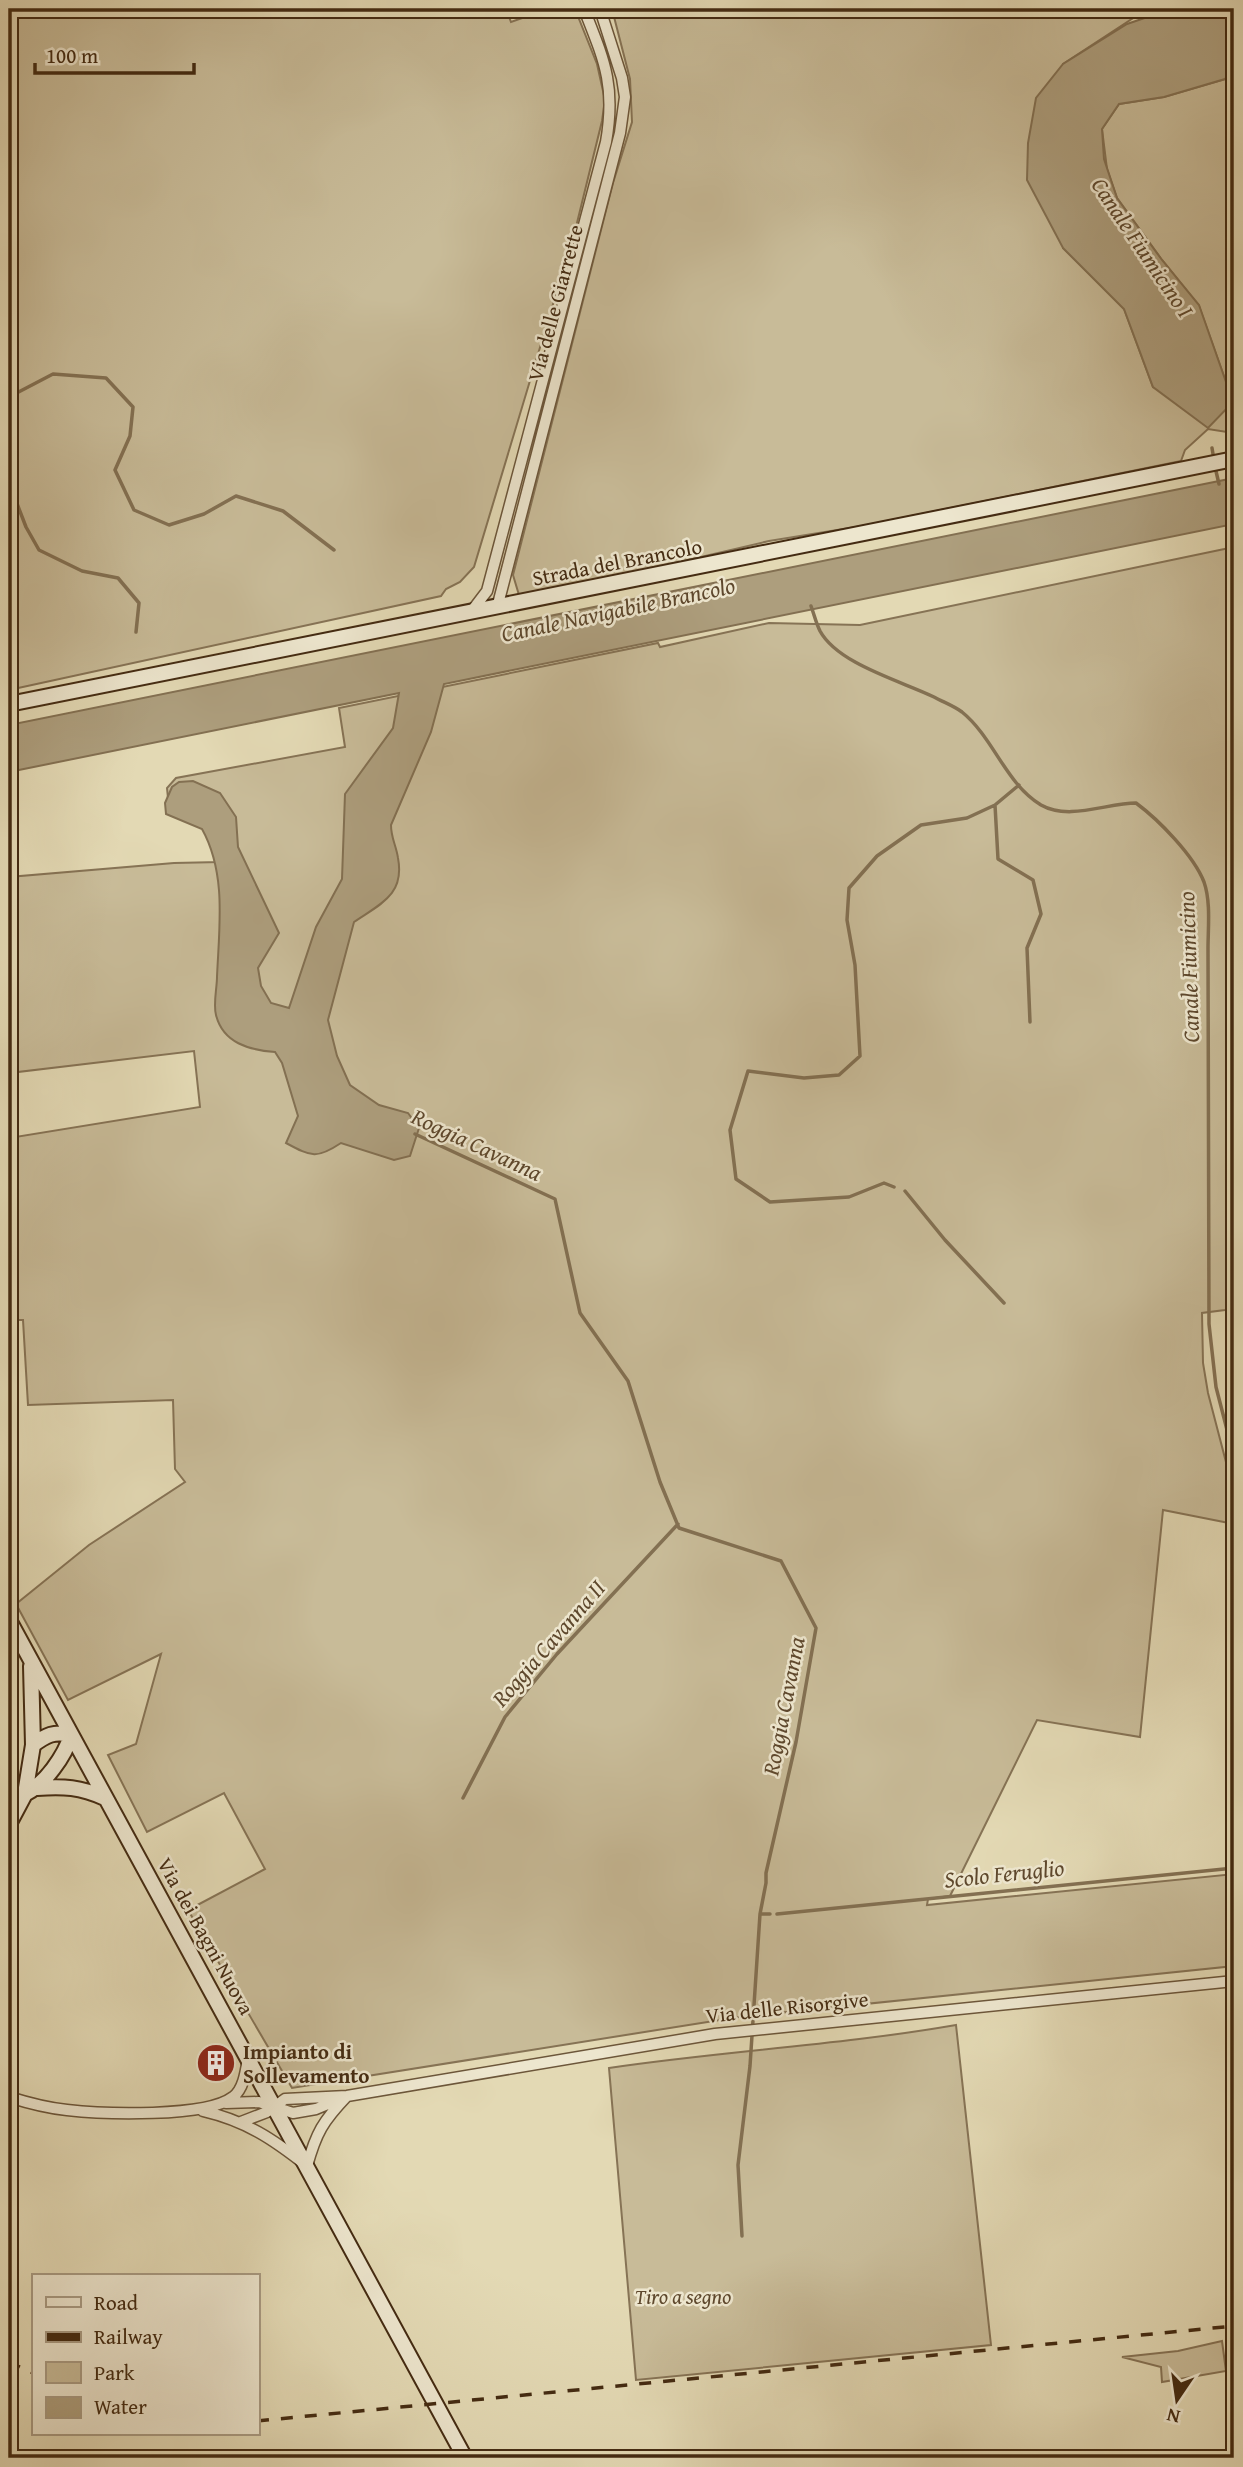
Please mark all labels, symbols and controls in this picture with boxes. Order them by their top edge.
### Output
scale bar [35,32,194,76]
text: 100 m [46,40,98,71]
water label: Canale Fiumicino I [1084,171,1203,325]
street label: Via delle Giarrette [519,221,591,385]
street label: Strada del Brancolo [530,530,704,594]
water label: Canale Navigabile Brancolo [498,568,738,650]
water label: Canale Fiumicino [1169,891,1207,1043]
water label: Roggia Cavanna [405,1099,548,1189]
water label: Roggia Cavanna II [483,1571,613,1714]
water label: Roggia Cavanna [753,1634,813,1779]
water label: Scolo Feruglio [942,1850,1066,1896]
street label: Via dei Bagni Nuova [150,1852,262,2020]
street label: Via delle Risorgive [704,1983,870,2031]
place label: Impianto di Sollevamento [243,2036,370,2091]
building icon: Impianto di Sollevamento [195,2042,237,2084]
legend [32,2274,259,2436]
park label: Tiro a segno [635,2281,731,2312]
text: Road [94,2287,139,2318]
text: Railway [94,2321,163,2352]
text: Park [94,2357,135,2388]
north arrow [1142,2366,1212,2436]
text: Water [94,2391,147,2422]
text: N [1164,2401,1183,2432]

